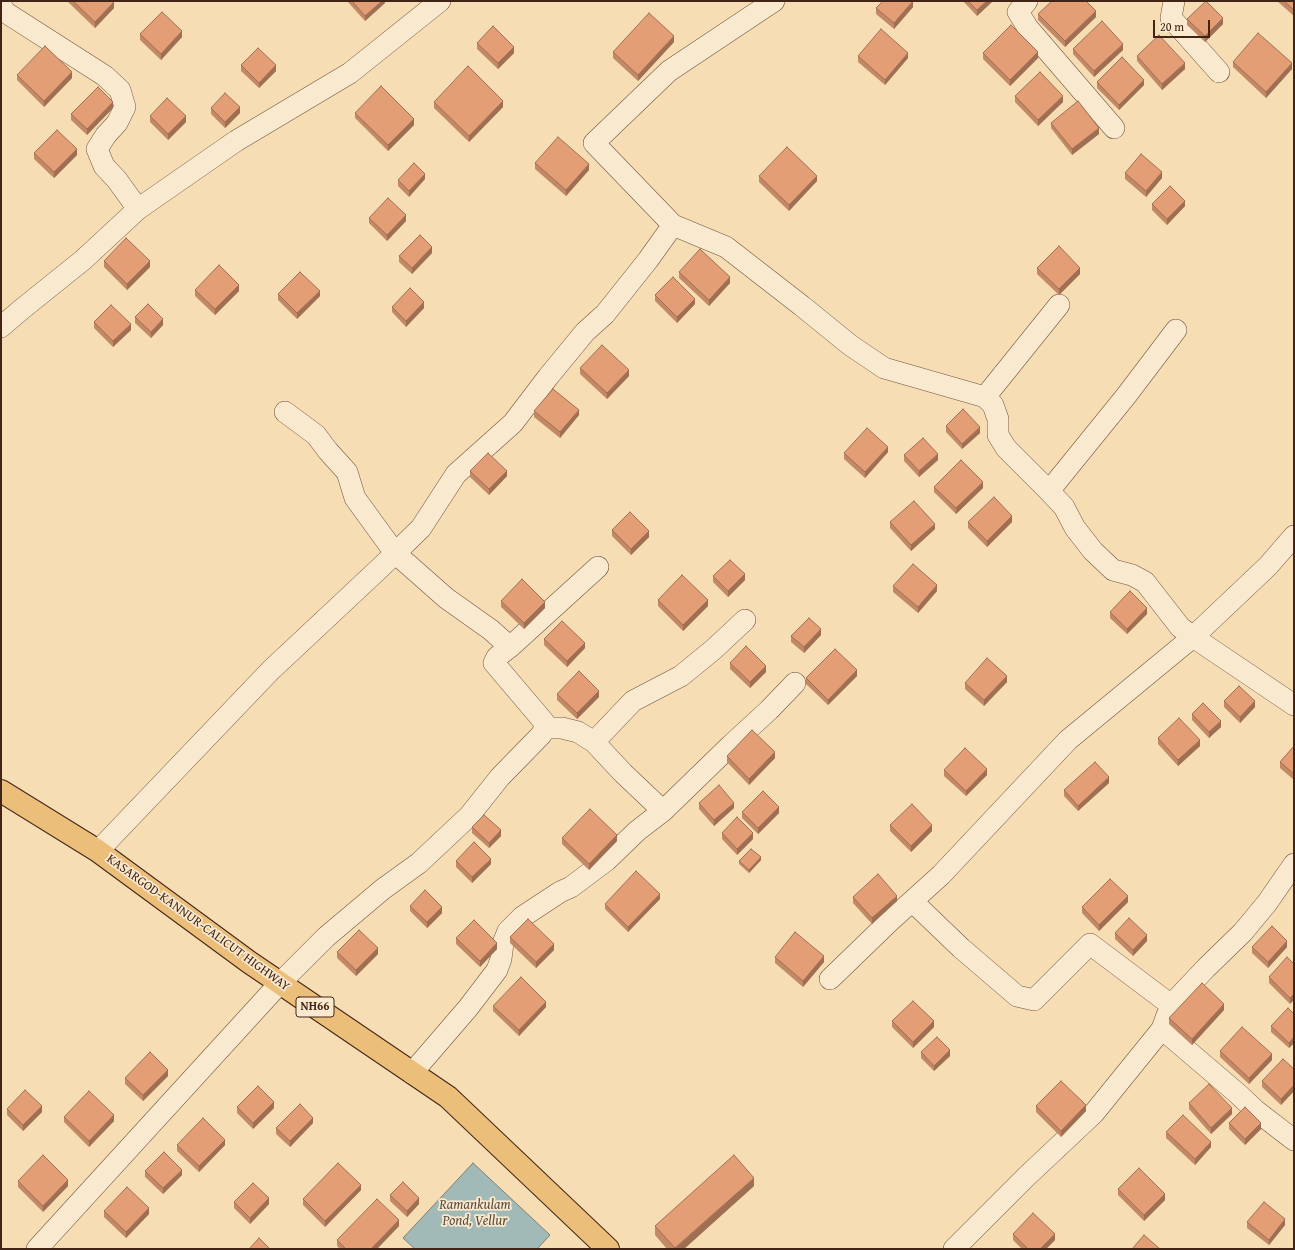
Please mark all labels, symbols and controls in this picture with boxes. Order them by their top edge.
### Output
scale bar [1155,12,1212,38]
text: 20 m [1160,18,1184,35]
street label: KASARGOD-KANNUR-CALICUT HIGHWAY [103,851,293,995]
road number: NH66 [296,997,334,1017]
water label: Ramankulam Pond, Vellur [439,1197,511,1230]

